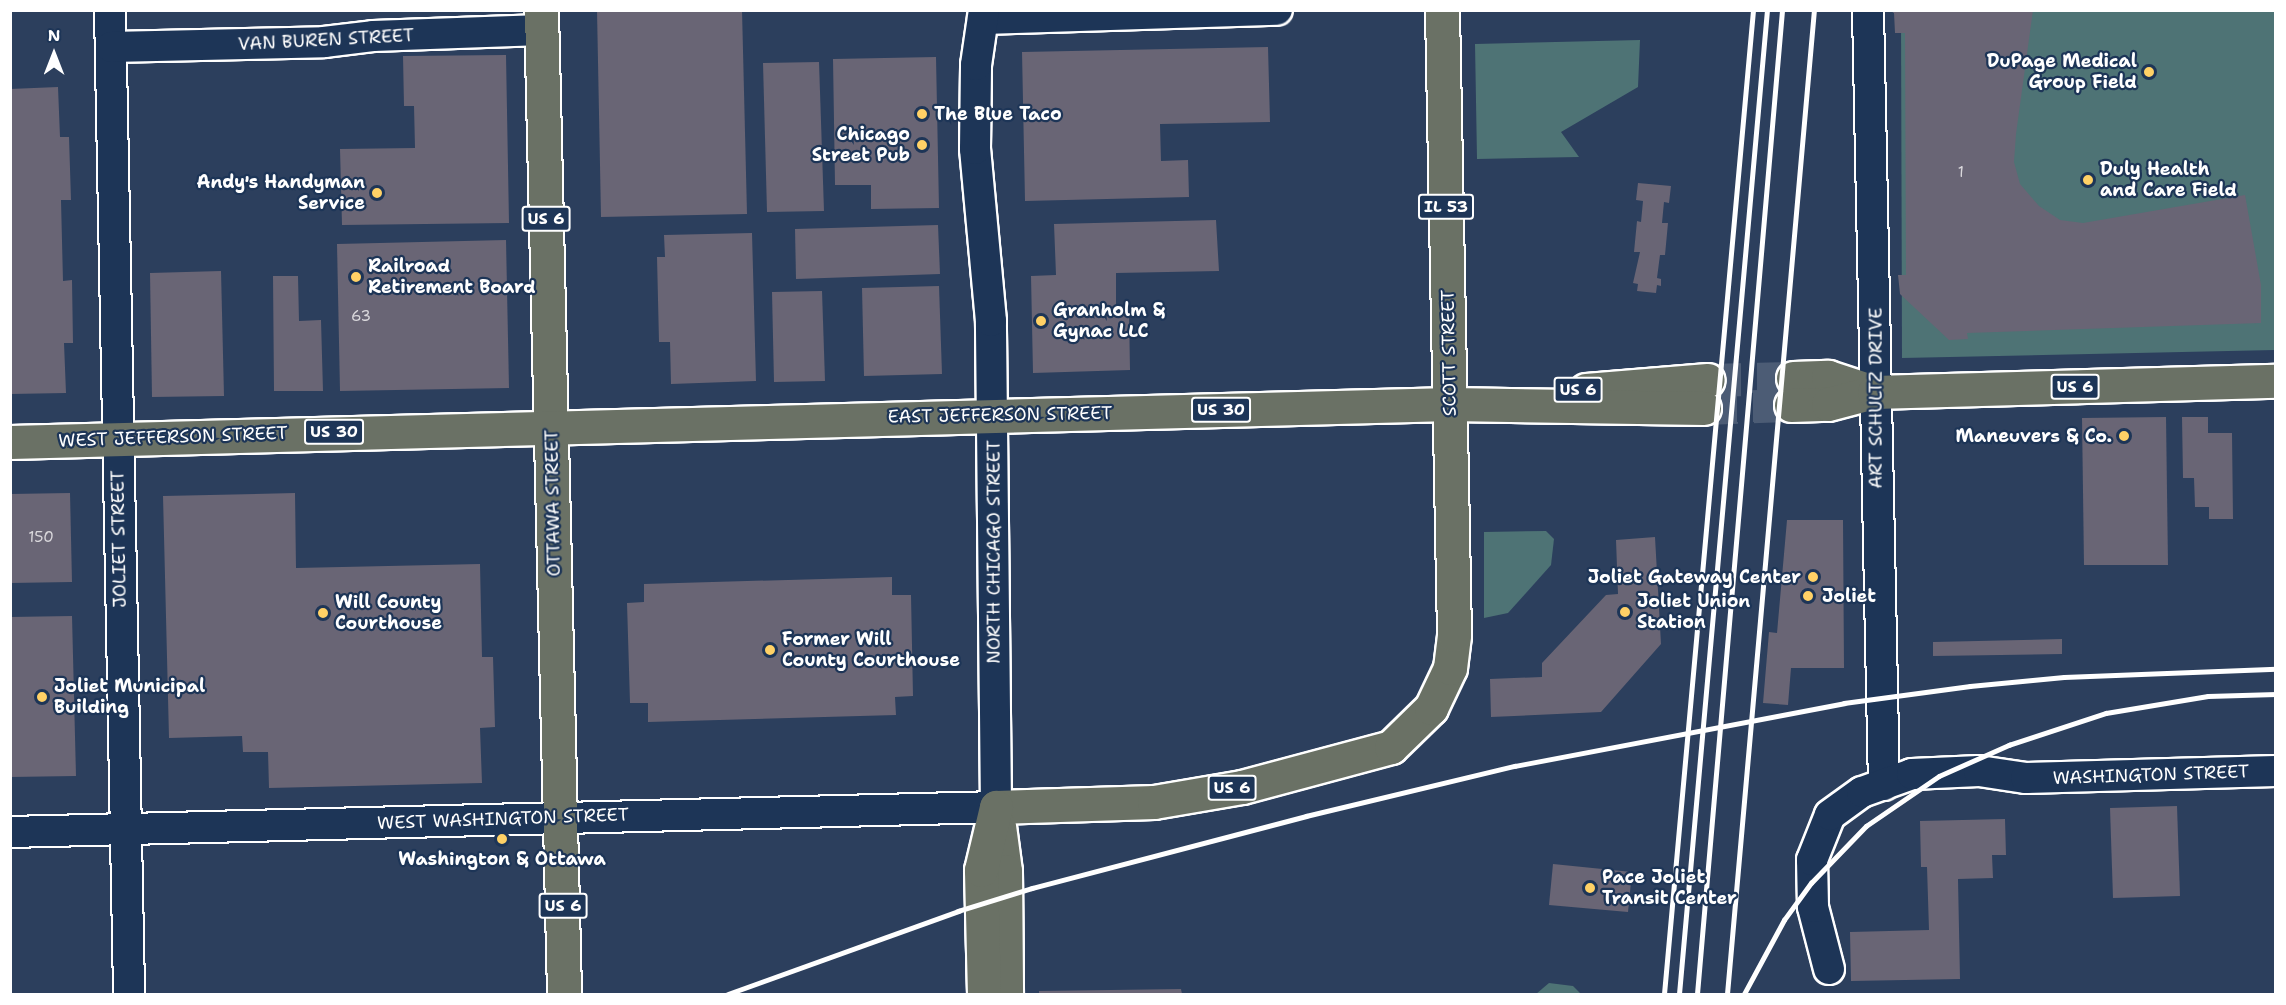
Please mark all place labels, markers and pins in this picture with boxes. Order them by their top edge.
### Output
place label: DuPage Medical Group Field [1987,51,2137,94]
marker: DuPage Medical Group Field [2142,65,2156,79]
place label: The Blue Taco [934,103,1062,125]
marker: The Blue Taco [915,107,929,121]
place label: Chicago Street Pub [812,124,910,166]
marker: Chicago Street Pub [915,138,929,152]
place label: Duly Health and Care Field [2100,159,2237,201]
place label: Andy's Handyman Service [197,172,365,214]
marker: Duly Health and Care Field [2081,173,2095,187]
marker: Andy's Handyman Service [370,186,384,200]
place label: Railroad Retirement Board [368,256,536,298]
marker: Railroad Retirement Board [349,270,363,284]
place label: Granholm & Gynac LLC [1053,300,1165,342]
marker: Granholm & Gynac LLC [1034,314,1048,328]
place label: Maneuvers & Co. [1955,425,2112,447]
marker: Maneuvers & Co. [2117,429,2131,443]
place label: Joliet Gateway Center [1588,566,1801,588]
marker: Joliet Gateway Center [1806,570,1820,584]
place label: Joliet [1822,585,1876,607]
marker: Joliet [1799,587,1817,605]
place label: Joliet Union Station [1637,591,1750,634]
place label: Will County Courthouse [335,592,442,634]
marker: Joliet Union Station [1618,605,1632,619]
marker: Will County Courthouse [316,606,330,620]
place label: Former Will County Courthouse [782,629,960,672]
marker: Former Will County Courthouse [763,643,777,657]
place label: Joliet Municipal Building [54,676,205,718]
marker: Joliet Municipal Building [35,690,49,704]
marker: Washington & Ottawa [495,832,509,846]
place label: Washington & Ottawa [398,848,606,870]
place label: Pace Joliet Transit Center [1602,867,1737,910]
marker: Pace Joliet Transit Center [1583,881,1597,895]

